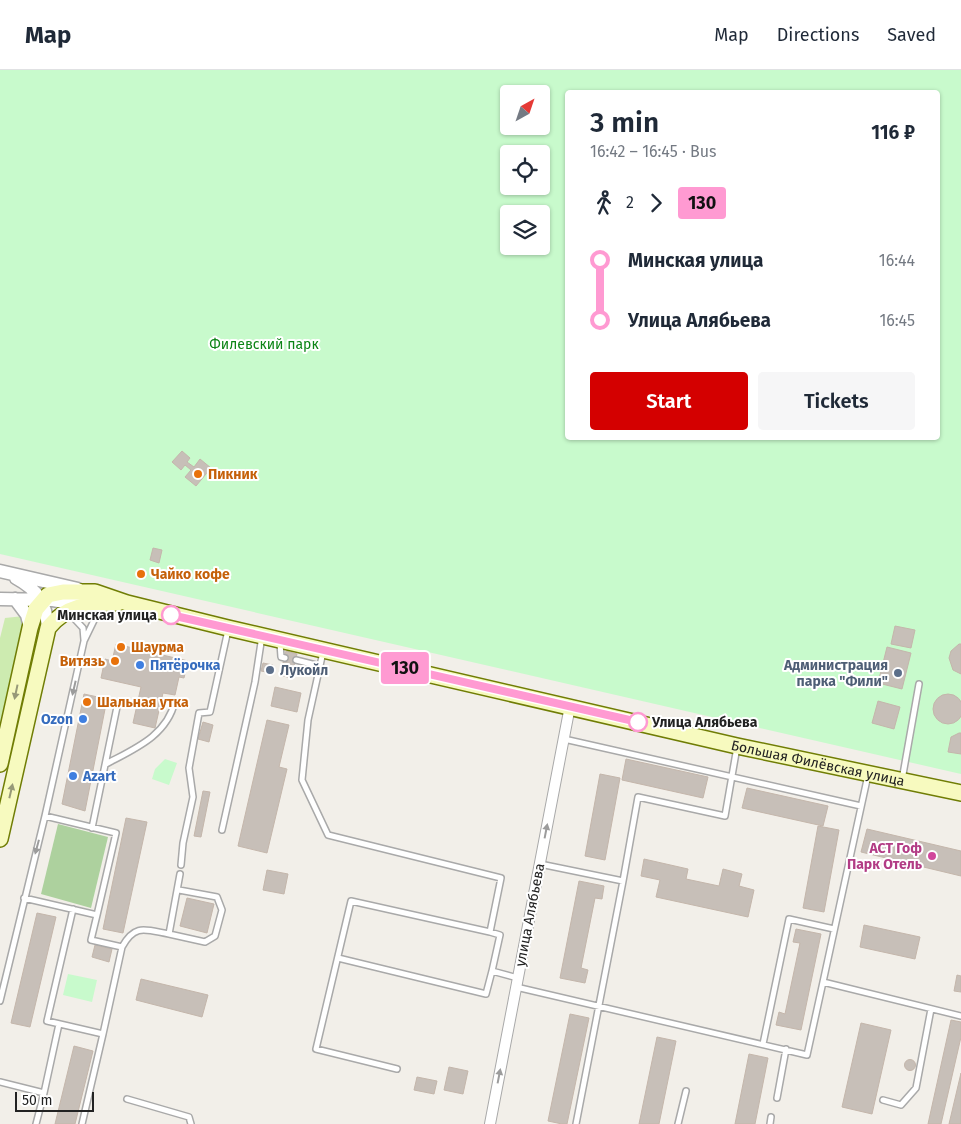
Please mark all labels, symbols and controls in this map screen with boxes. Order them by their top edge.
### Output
text: Map [25,21,71,49]
text: Map [714,24,749,46]
text: Directions [777,24,859,46]
text: Saved [887,24,936,46]
north arrow [500,85,550,135]
map controls [500,85,550,255]
text: 3 min [590,106,659,139]
text: 116 ₽ [871,121,915,144]
text: 16:42 – 16:45 · Bus [590,142,717,161]
button: locate [500,145,550,195]
icon: walk [590,189,618,217]
icon: forward [642,189,670,217]
text: 130 [688,192,716,214]
text: 2 [626,193,634,212]
button: layers [500,205,550,255]
text: Минская улица [628,249,763,272]
text: 16:44 [879,251,915,270]
text: Улица Алябьева [628,309,771,332]
text: 16:45 [879,311,915,330]
park label: Филевский парк [209,336,319,353]
button: Start [590,372,748,430]
button: Tickets [758,372,915,430]
place label: Пикник [208,466,258,483]
marker: Пикник [192,468,204,480]
place label: Чайко кофе [151,566,230,583]
marker: Чайко кофе [135,568,147,580]
marker: Минская улица [161,605,181,625]
place label: Минская улица [57,607,157,624]
place label: Шаурма [131,639,184,656]
marker: Шаурма [115,641,127,653]
line badge: 130 [376,652,434,684]
place label: Витязь [60,653,106,670]
marker: Витязь [109,655,121,667]
place label: Пятёрочка [150,657,221,674]
text: 130 [391,657,419,679]
place label: Администрация парка "Фили" [783,657,888,690]
marker: Пятёрочка [134,659,146,671]
place label: Лукойл [280,662,328,679]
marker: Лукойл [264,664,276,676]
marker: Администрация парка "Фили" [892,667,904,679]
one-way arrow [70,681,78,696]
one-way arrow [12,685,20,700]
place label: Шальная утка [97,694,189,711]
marker: Шальная утка [81,696,93,708]
place label: Ozon [41,711,73,728]
marker: Улица Алябьева [628,712,648,732]
marker: Ozon [77,713,89,725]
place label: Улица Алябьева [651,714,758,731]
street label: Большая Филёвская улица [729,736,906,789]
place label: Azart [82,768,117,785]
marker: Azart [67,770,79,782]
one-way arrow [7,784,15,799]
one-way arrow [542,823,550,838]
one-way arrow [33,839,41,854]
place label: АСТ Гоф Парк Отель [847,840,923,873]
marker: АСТ Гоф Парк Отель [926,850,938,862]
street label: улица Алябьева [512,862,548,968]
one-way arrow [495,1069,503,1084]
scale bar [15,1089,94,1112]
text: 50 m [22,1092,53,1109]

